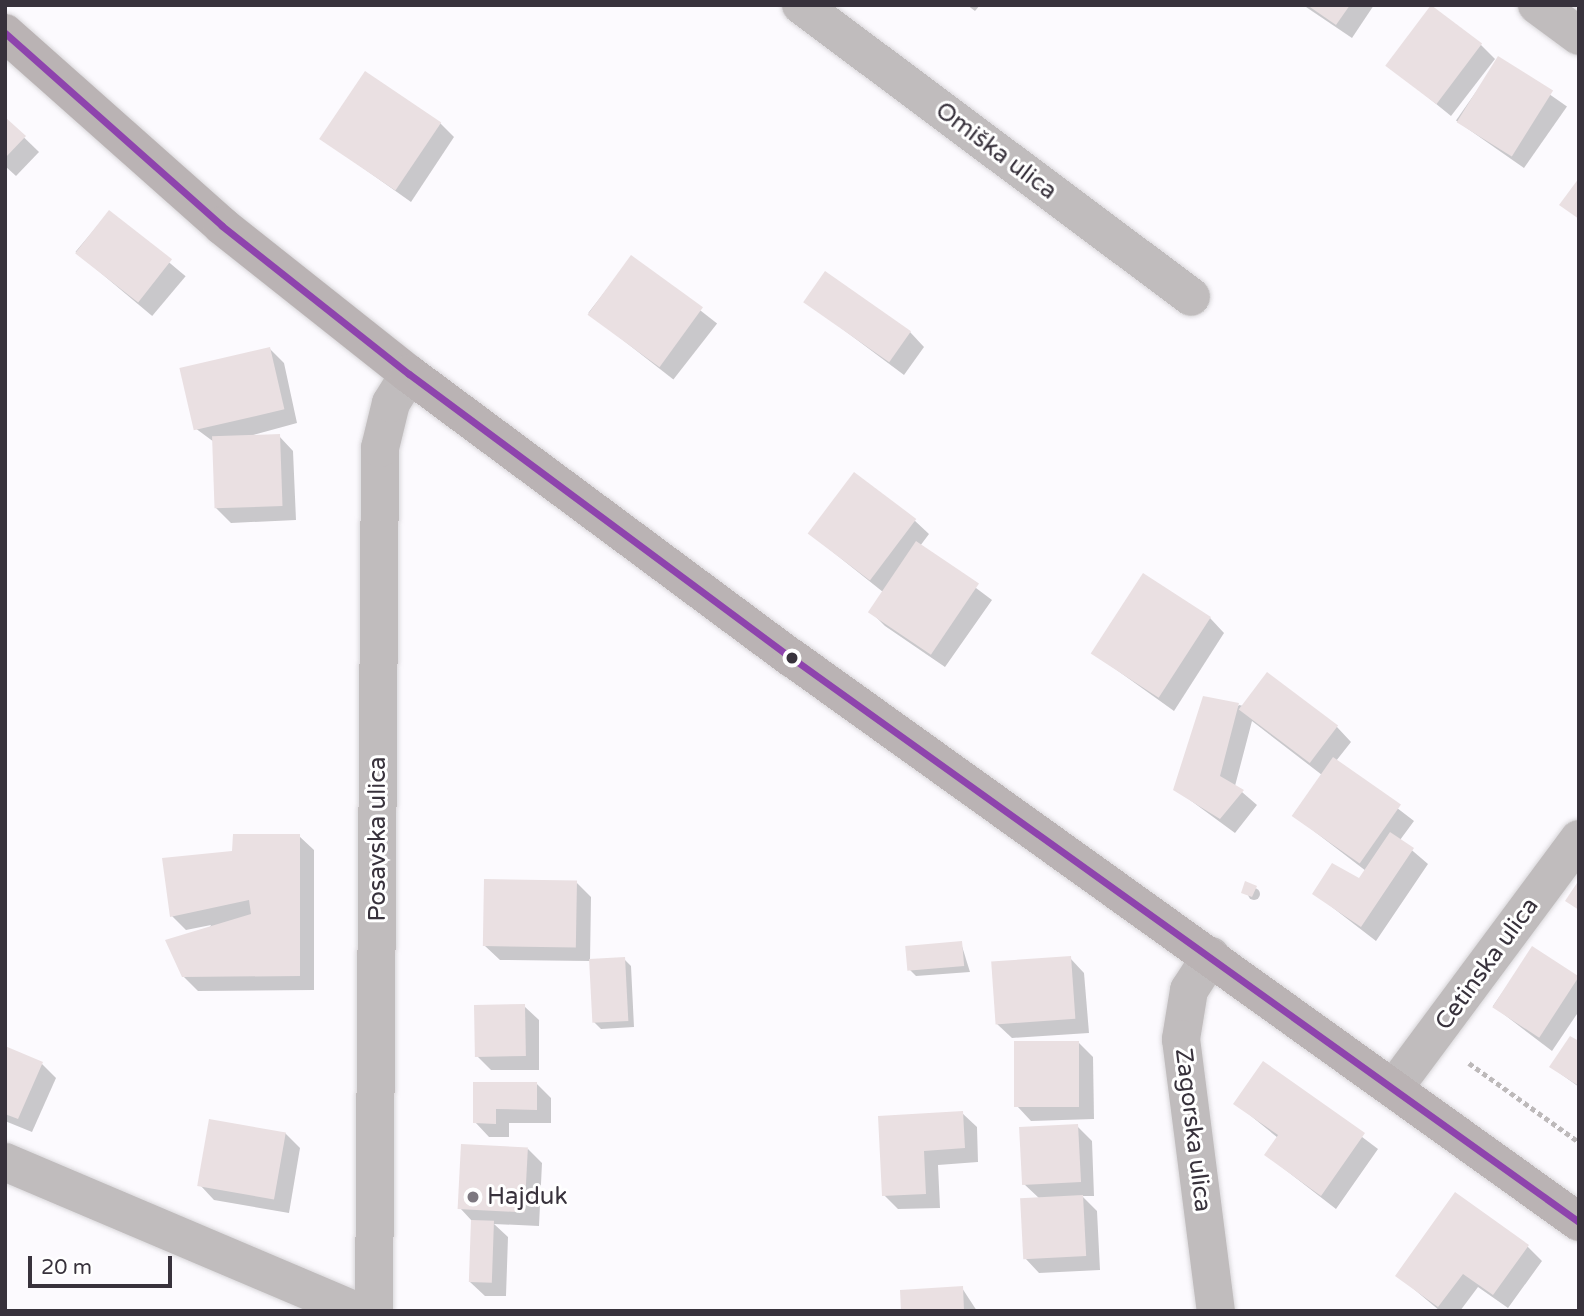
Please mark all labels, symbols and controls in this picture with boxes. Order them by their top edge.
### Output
street label: Omiška ulica [930,96,1062,206]
unlabelled marker [785,651,799,665]
street label: Posavska ulica [364,757,392,921]
street label: Cetinska ulica [1429,892,1545,1036]
street label: Zagorska ulica [1169,1047,1217,1213]
place label: Hajduk [487,1183,568,1211]
marker: Hajduk [465,1189,481,1205]
scale bar [32,1242,175,1286]
text: 20 m [41,1255,92,1280]

